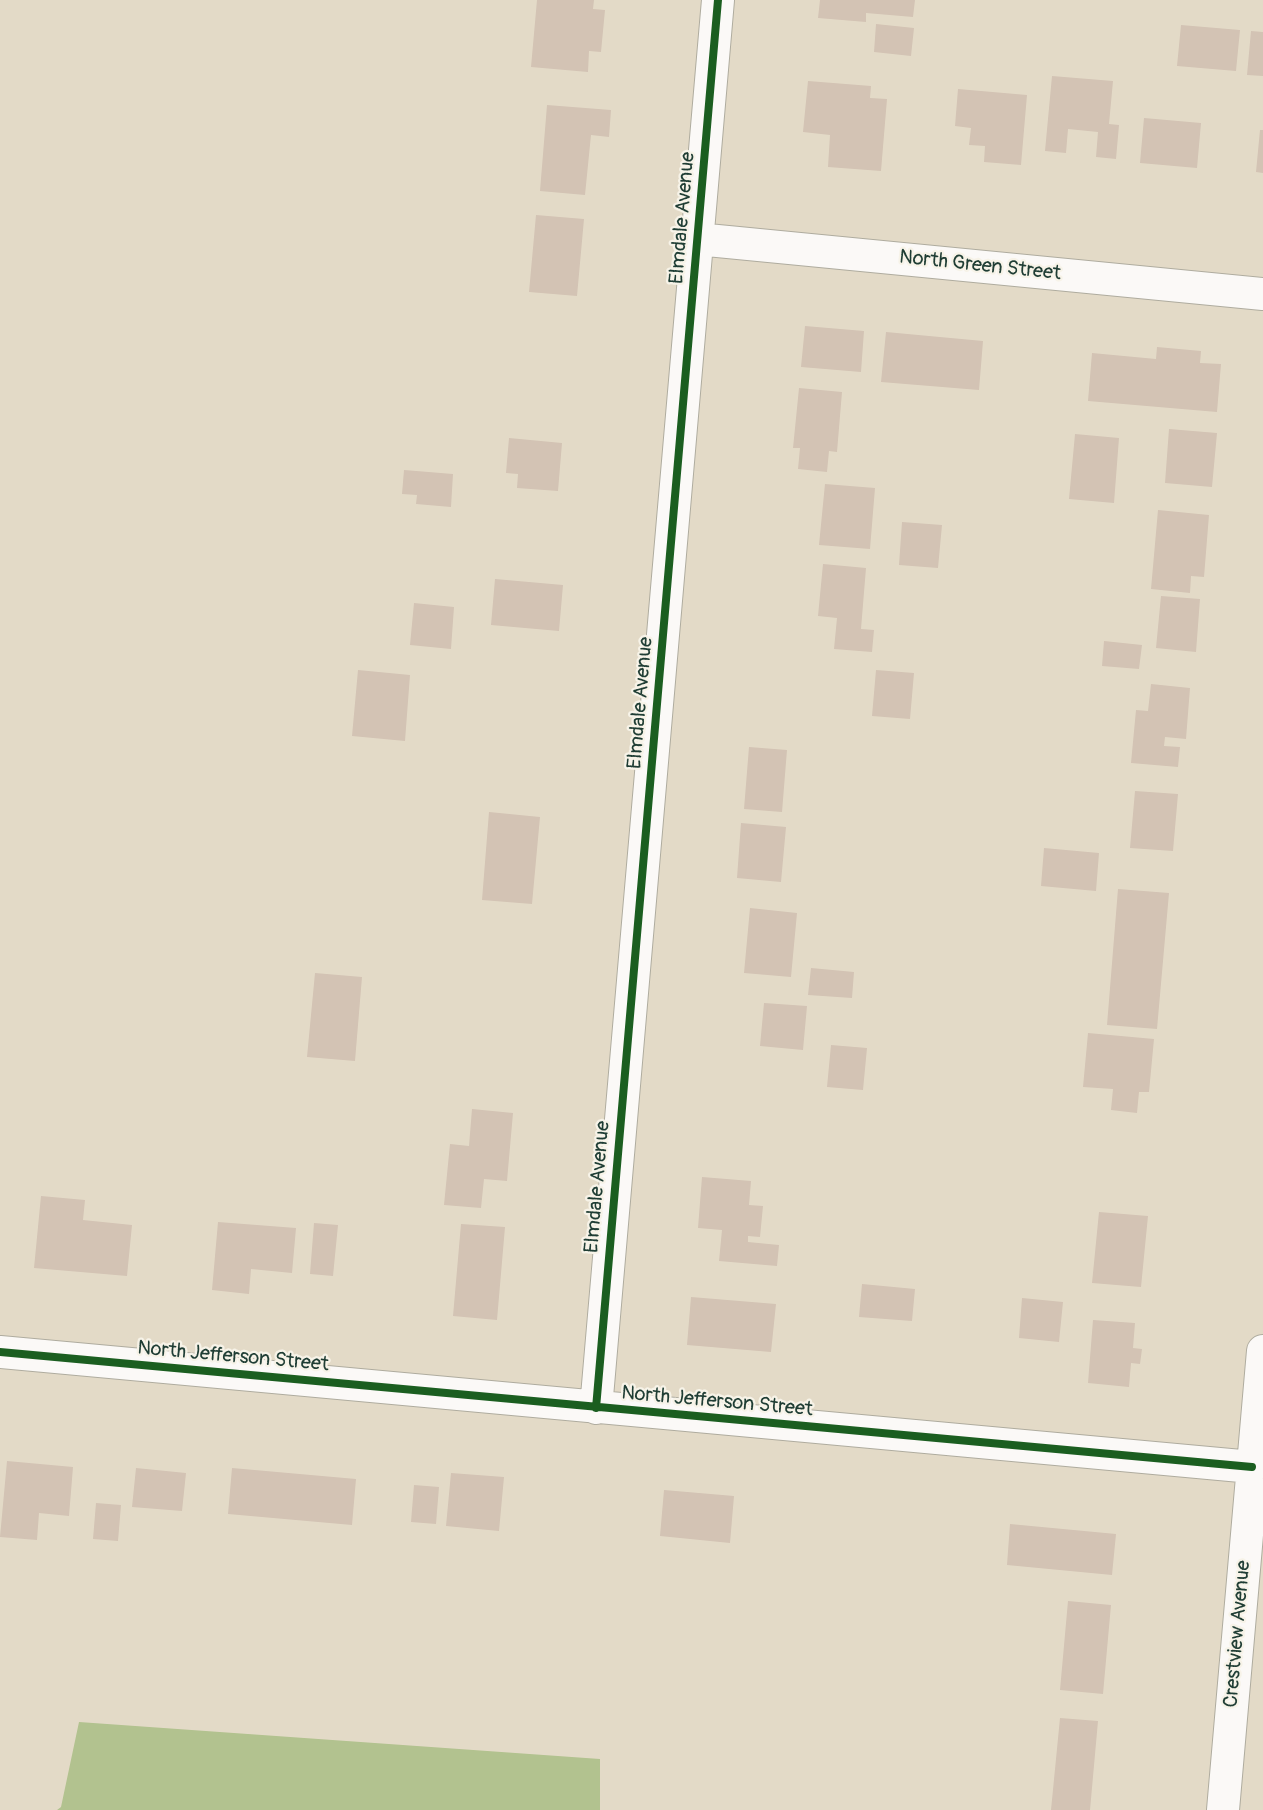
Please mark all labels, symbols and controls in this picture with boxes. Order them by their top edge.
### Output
street label: Elmdale Avenue [665,151,701,285]
street label: North Green Street [898,246,1062,286]
street label: Elmdale Avenue [623,636,659,770]
street label: Elmdale Avenue [580,1120,616,1254]
street label: North Jefferson Street [136,1337,330,1377]
street label: North Jefferson Street [620,1382,814,1422]
street label: Crestview Avenue [1220,1559,1256,1709]

